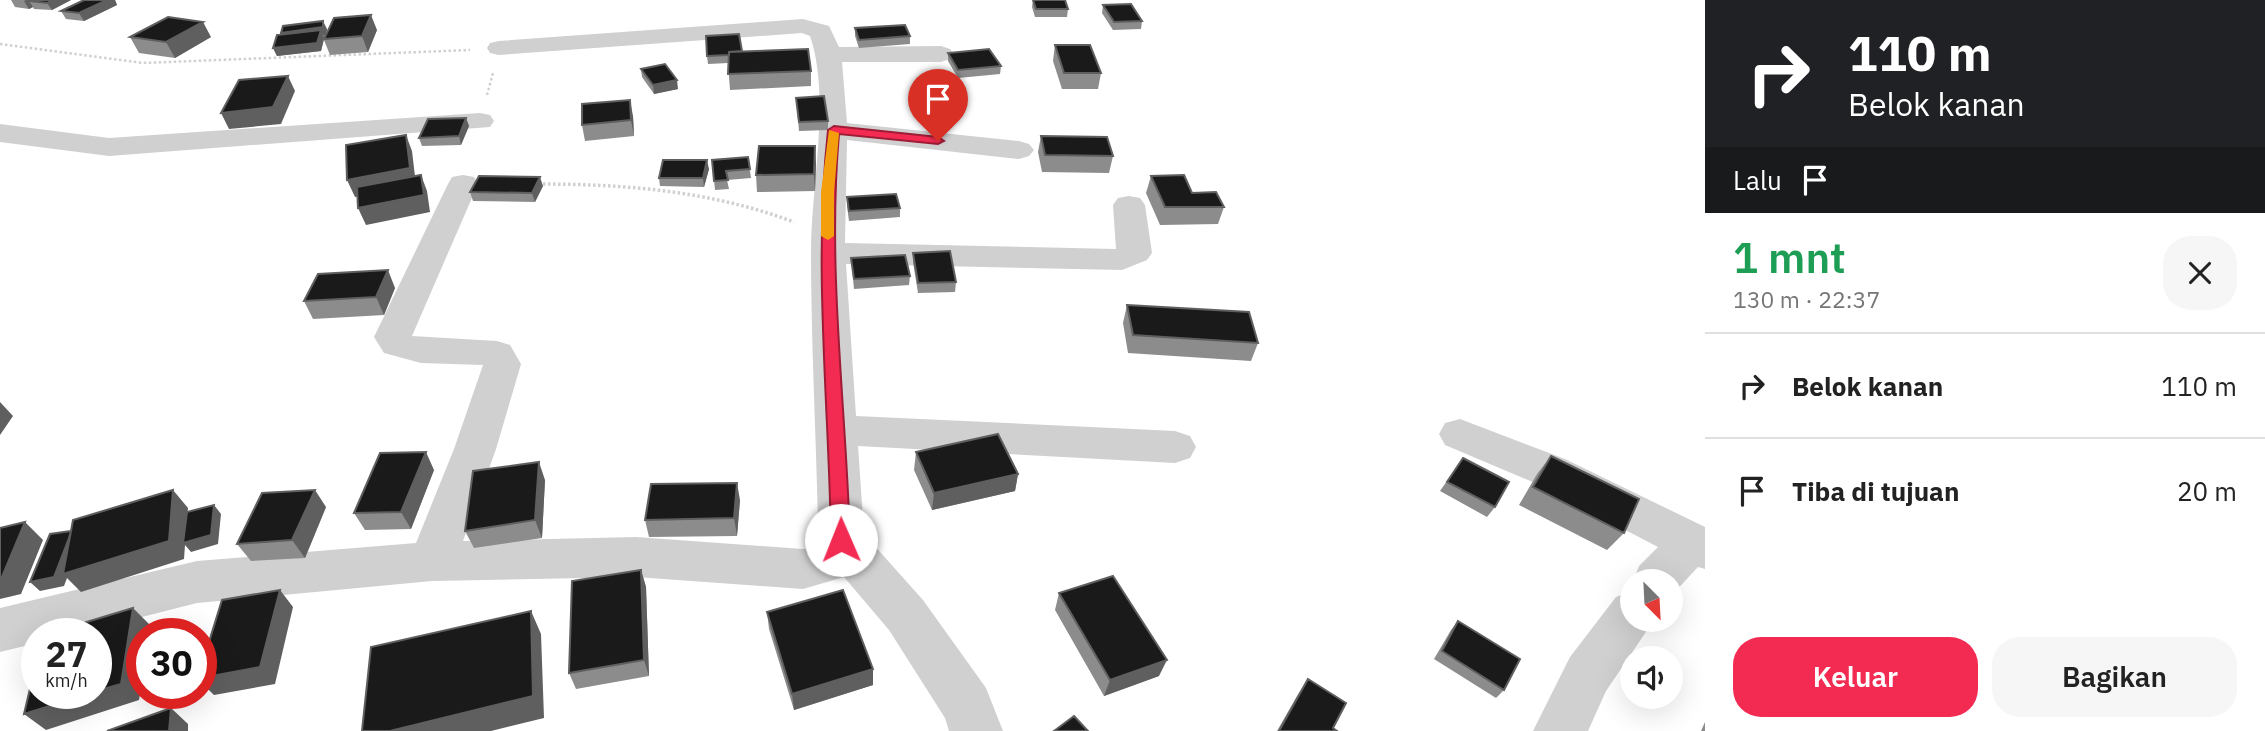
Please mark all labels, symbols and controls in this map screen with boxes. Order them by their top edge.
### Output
text: 110 m [1848,21,1992,84]
icon: right [1733,28,1824,119]
pin [908,69,968,141]
icon: arrive [919,80,957,118]
text: Belok kanan [1848,83,2025,125]
icon: arrive [1796,161,1834,199]
text: Lalu [1733,163,1782,197]
text: 1 mnt [1733,230,1846,285]
button: close [2163,236,2237,310]
text: 130 m · 22:37 [1733,284,1880,314]
icon: right [1733,367,1771,405]
text: Belok kanan [1792,369,1943,403]
text: 110 m [2161,369,2237,403]
icon: arrive [1733,472,1771,510]
text: Tiba di tujuan [1792,474,1959,508]
text: 20 m [2177,474,2237,508]
position arrow [804,503,878,577]
north arrow [1620,569,1684,632]
map controls [1620,569,1683,709]
speed limit sign: 30 [126,618,217,709]
text: 27 [45,631,88,677]
button: Keluar [1733,637,1978,717]
button: Bagikan [1992,637,2237,717]
button: sound [1620,646,1683,709]
text: km/h [45,669,88,692]

